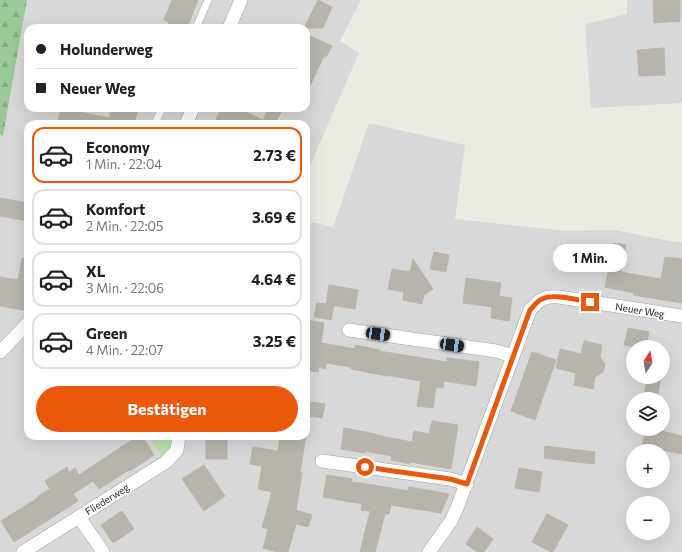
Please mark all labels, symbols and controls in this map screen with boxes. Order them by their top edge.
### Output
text: Holunderweg [60,40,153,58]
text: Neuer Weg [60,79,135,97]
icon: car [38,137,74,173]
text: Economy [86,138,150,156]
text: 2.73 € [253,146,296,164]
text: 1 Min. · 22:04 [86,156,162,172]
icon: car [38,199,74,235]
text: Komfort [86,200,145,218]
text: 3.69 € [252,208,296,226]
text: 2 Min. · 22:05 [86,218,164,234]
callout: 1 Min. [553,244,627,272]
text: 1 Min. [572,250,608,266]
icon: car [38,261,74,297]
text: XL [86,262,105,280]
text: 4.64 € [251,270,296,288]
text: 3 Min. · 22:06 [86,280,164,296]
route end [581,293,599,311]
street label: Neuer Weg [614,300,666,320]
icon: car [38,323,74,359]
text: Green [86,324,127,342]
car [365,326,391,342]
text: 3.25 € [253,332,296,350]
car [439,337,465,353]
north arrow [626,340,670,384]
map controls [626,340,670,540]
text: 4 Min. · 22:07 [86,342,163,358]
button: Bestätigen [36,386,298,432]
button: layers [626,392,670,436]
button: + [626,444,670,488]
route start [356,458,374,476]
street label: Fliederweg [83,480,132,517]
button: − [626,496,670,540]

